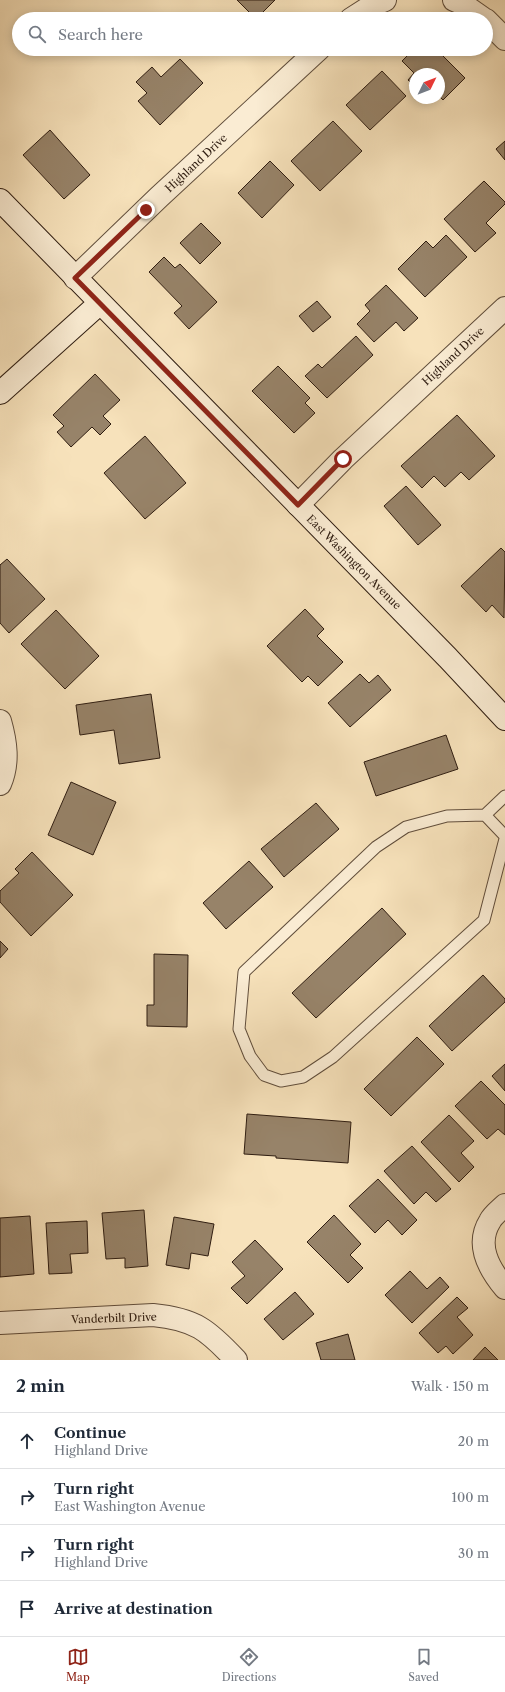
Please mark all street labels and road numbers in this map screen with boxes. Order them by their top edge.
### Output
street label: Highland Drive [162,131,230,195]
street label: Highland Drive [419,324,487,388]
street label: East Washington Avenue [304,512,404,612]
street label: Vanderbilt Drive [70,1310,157,1327]

